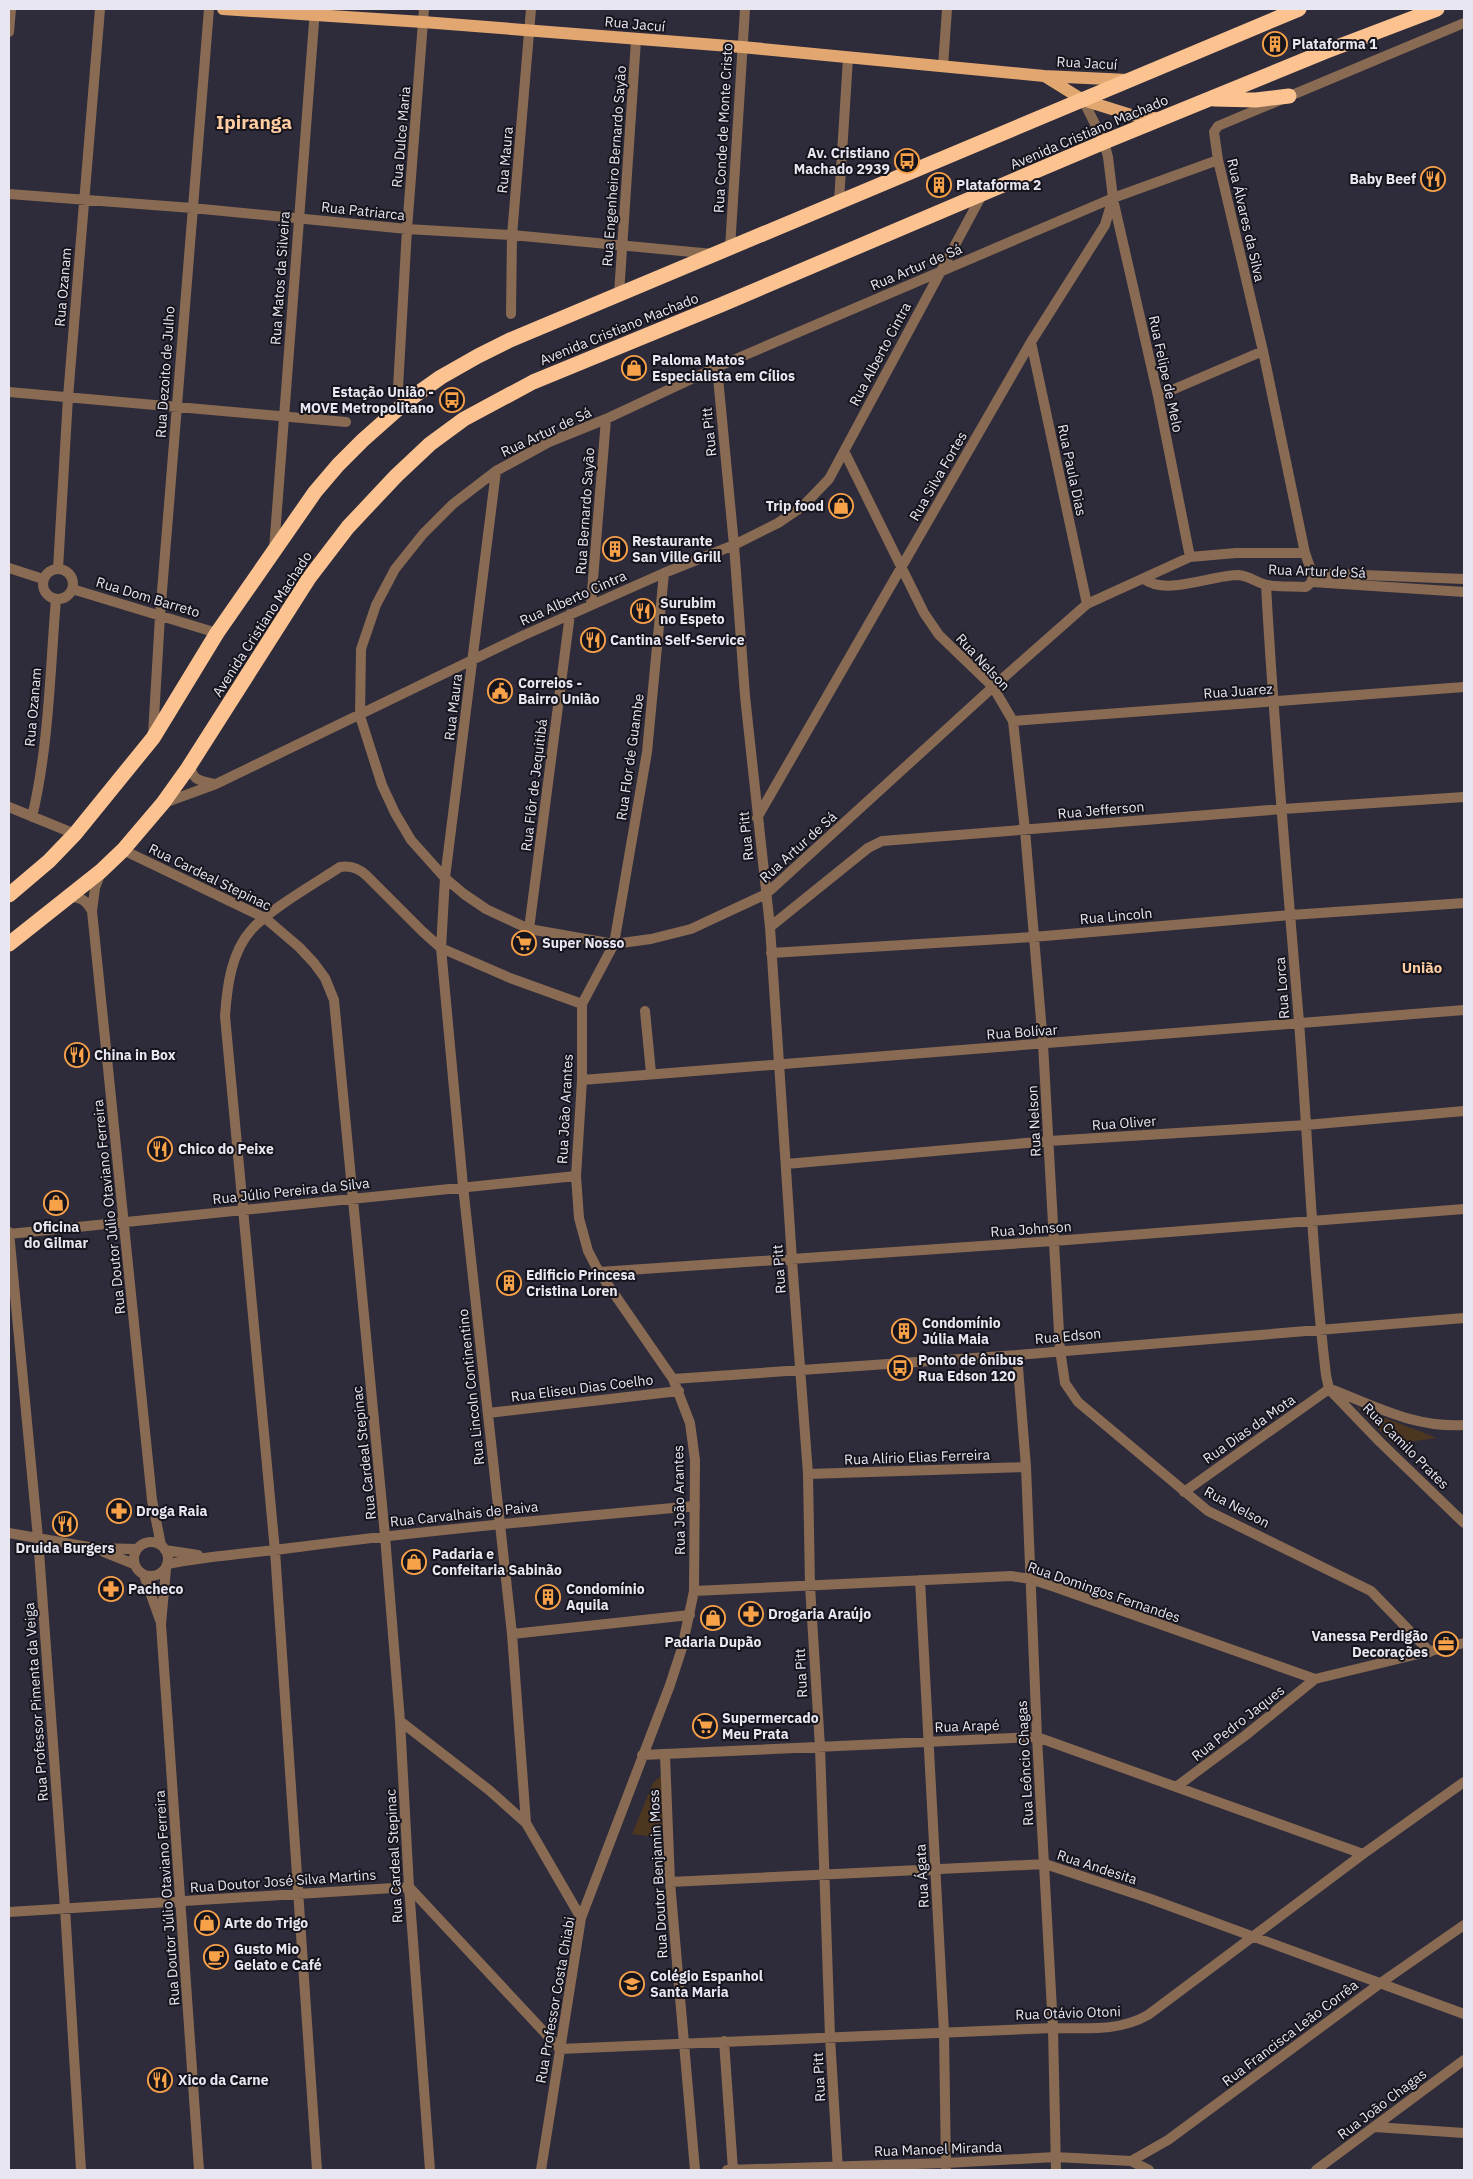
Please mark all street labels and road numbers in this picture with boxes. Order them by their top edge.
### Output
street label: Rua Jacuí [604,12,667,36]
street label: Rua Conde de Monte Cristo [710,42,736,213]
street label: Rua Jacuí [1056,52,1118,74]
street label: Rua Engenheiro Bernardo Sayão [598,65,630,267]
street label: Rua Dulce Maria [388,85,414,188]
street label: Avenida Cristiano Machado [1007,90,1171,173]
street label: Rua Maura [493,125,517,194]
street label: Rua Álvares da Silva [1223,156,1270,284]
street label: Rua Patriarca [320,198,406,224]
street label: Rua Matos da Silveira [266,210,294,346]
street label: Rua Artur de Sá [867,239,965,294]
street label: Rua Ozanam [51,247,75,327]
street label: Avenida Cristiano Machado [537,289,701,369]
street label: Rua Alberto Cintra [845,299,915,409]
street label: Rua Dezoito de Julho [151,305,179,439]
street label: Rua Felipe de Melo [1145,314,1187,434]
street label: Rua Artur de Sá [498,403,595,461]
street label: Rua Pitt [697,406,721,458]
street label: Rua Paula Dias [1054,423,1091,518]
street label: Rua Silva Fortes [905,428,971,524]
street label: Rua Bernardo Sayão [572,447,598,575]
street label: Avenida Cristiano Machado [208,548,316,700]
street label: Rua Artur de Sá [1268,560,1367,582]
street label: Rua Alberto Cintra [517,566,630,630]
street label: Rua Dom Barreto [94,573,202,621]
street label: Rua Nelson [952,630,1014,694]
street label: Rua Ozanam [21,667,45,747]
street label: Rua Maura [440,672,466,741]
street label: Rua Juarez [1203,680,1274,702]
street label: Rua Flor de Guambe [612,692,648,822]
street label: Rua Flôr de Jequitibá [517,717,551,852]
street label: Rua Jefferson [1057,797,1145,823]
street label: Rua Artur de Sá [756,807,841,886]
street label: Rua Pitt [734,810,758,862]
street label: Rua Cardeal Stepinac [146,840,274,914]
street label: Rua Lincoln [1079,904,1153,928]
street label: Rua Lorca [1271,956,1293,1020]
street label: Rua Bolívar [986,1021,1058,1043]
street label: Rua João Arantes [553,1053,577,1164]
street label: Rua Nelson [1023,1085,1045,1157]
street label: Rua Doutor Júlio Otaviano Ferreira [89,1098,129,1315]
street label: Rua Oliver [1091,1112,1157,1134]
street label: Rua Júlio Pereira da Silva [212,1174,371,1208]
street label: Rua Johnson [990,1217,1072,1241]
street label: Rua Pitt [768,1244,790,1294]
street label: Rua Lincoln Continentino [454,1308,488,1466]
street label: Rua Edson [1034,1324,1102,1348]
street label: Rua Eliseu Dias Coelho [510,1370,654,1406]
street label: Rua Cardeal Stepinac [348,1385,380,1521]
street label: Rua Dias da Mota [1199,1390,1299,1468]
street label: Rua Camilo Prates [1359,1399,1453,1493]
street label: Rua João Arantes [669,1445,689,1555]
street label: Rua Alírio Elias Ferreira [844,1445,991,1469]
street label: Rua Nelson [1201,1482,1273,1532]
street label: Rua Carvalhais de Paiva [389,1497,540,1531]
street label: Rua Domingos Fernandes [1025,1557,1183,1627]
street label: Rua Professor Pimenta da Veiga [20,1601,52,1802]
street label: Rua Pitt [791,1648,811,1698]
street label: Rua Pedro Jaques [1188,1681,1288,1765]
street label: Rua Leôncio Chagas [1013,1700,1037,1826]
street label: Rua Arapé [934,1716,1000,1736]
street label: Rua Doutor Júlio Otaviano Ferreira [150,1789,184,2006]
street label: Rua Cardeal Stepinac [382,1789,406,1923]
street label: Rua Doutor Benjamin Moss [645,1789,671,1959]
street label: Rua Ágata [910,1843,933,1908]
street label: Rua Andesita [1055,1846,1140,1889]
street label: Rua Doutor José Silva Martins [189,1865,377,1896]
street label: Rua Professor Costa Chiabi [531,1915,579,2085]
street label: Rua Francisca Leão Corrêa [1218,1976,1362,2090]
street label: Rua Otávio Otoni [1015,2002,1121,2024]
street label: Rua Pitt [809,2052,829,2102]
street label: Rua João Chagas [1334,2064,1430,2143]
street label: Rua Manoel Miranda [874,2138,1003,2160]

